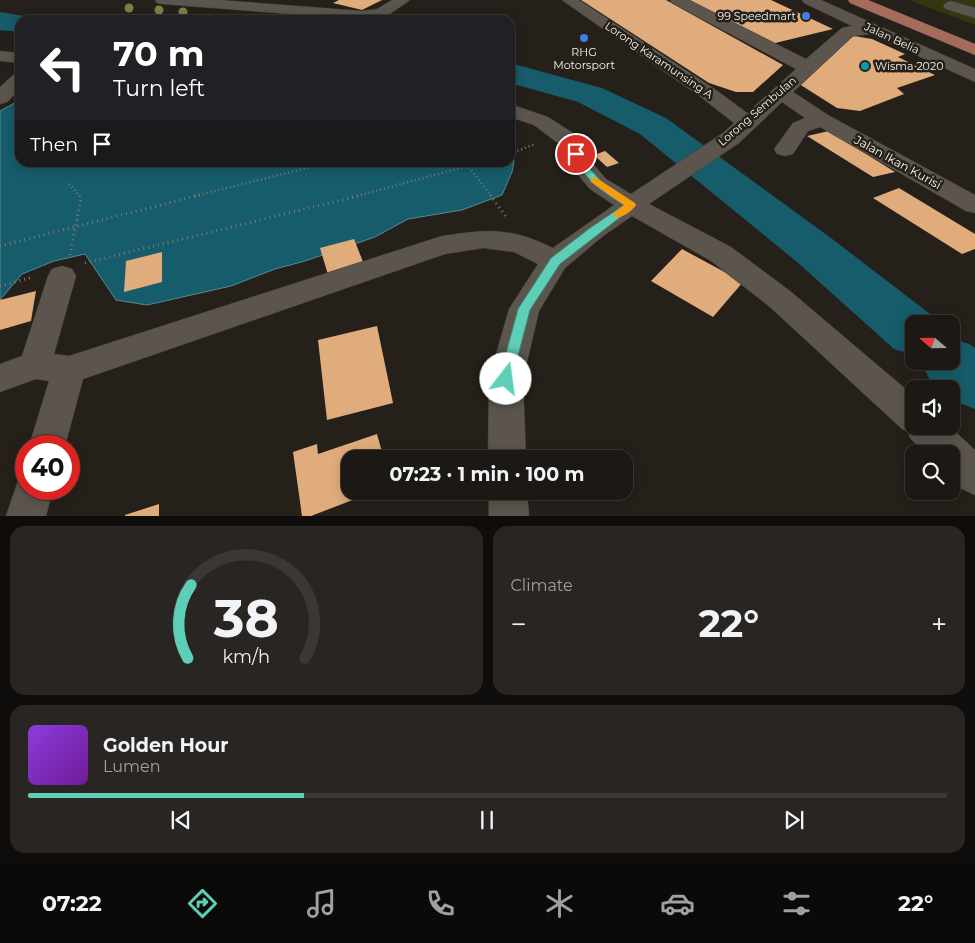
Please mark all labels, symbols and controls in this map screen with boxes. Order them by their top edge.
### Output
place label: 99 Speedmart [718,9,797,23]
marker: 99 Speedmart [800,10,812,22]
street label: Lorong Karamunsing A [602,19,716,102]
street label: Jalan Belia [861,19,922,57]
text: 70 m [113,32,204,75]
marker: RHG Motorsport [578,32,590,44]
icon: left [30,35,95,100]
place label: RHG Motorsport [553,45,615,72]
place label: Wisma 2020 [875,59,943,73]
marker: Wisma 2020 [859,60,871,72]
street label: Lorong Sembulan [715,73,799,149]
text: Turn left [113,75,205,102]
icon: arrive [88,130,116,158]
street label: Jalan Ikan Kurisi [851,131,944,192]
text: Then [30,133,78,156]
pin [555,133,597,175]
icon: arrive [562,140,590,168]
north arrow [905,315,960,370]
map controls [905,315,960,500]
position arrow [479,352,531,404]
button: sound [905,380,960,435]
speed limit sign: 40 [15,435,80,500]
button: search [905,445,960,500]
text: 07:23 · 1 min · 100 m [390,463,584,486]
text: Climate [511,576,573,595]
text: 38 [213,587,279,650]
text: 22° [698,600,759,647]
text: − [511,607,527,641]
text: + [931,607,947,641]
text: km/h [222,646,270,667]
text: Golden Hour [103,734,229,757]
text: Lumen [103,757,161,776]
icon: previous [167,806,195,834]
icon: pause [473,806,501,834]
icon: next [780,806,808,834]
icon: directions [185,886,220,921]
icon: music [304,886,339,921]
icon: phone [423,886,458,921]
icon: climate [542,886,577,921]
icon: car [660,886,695,921]
icon: filters [779,886,814,921]
text: 07:22 [42,890,102,917]
text: 22° [898,890,933,917]

